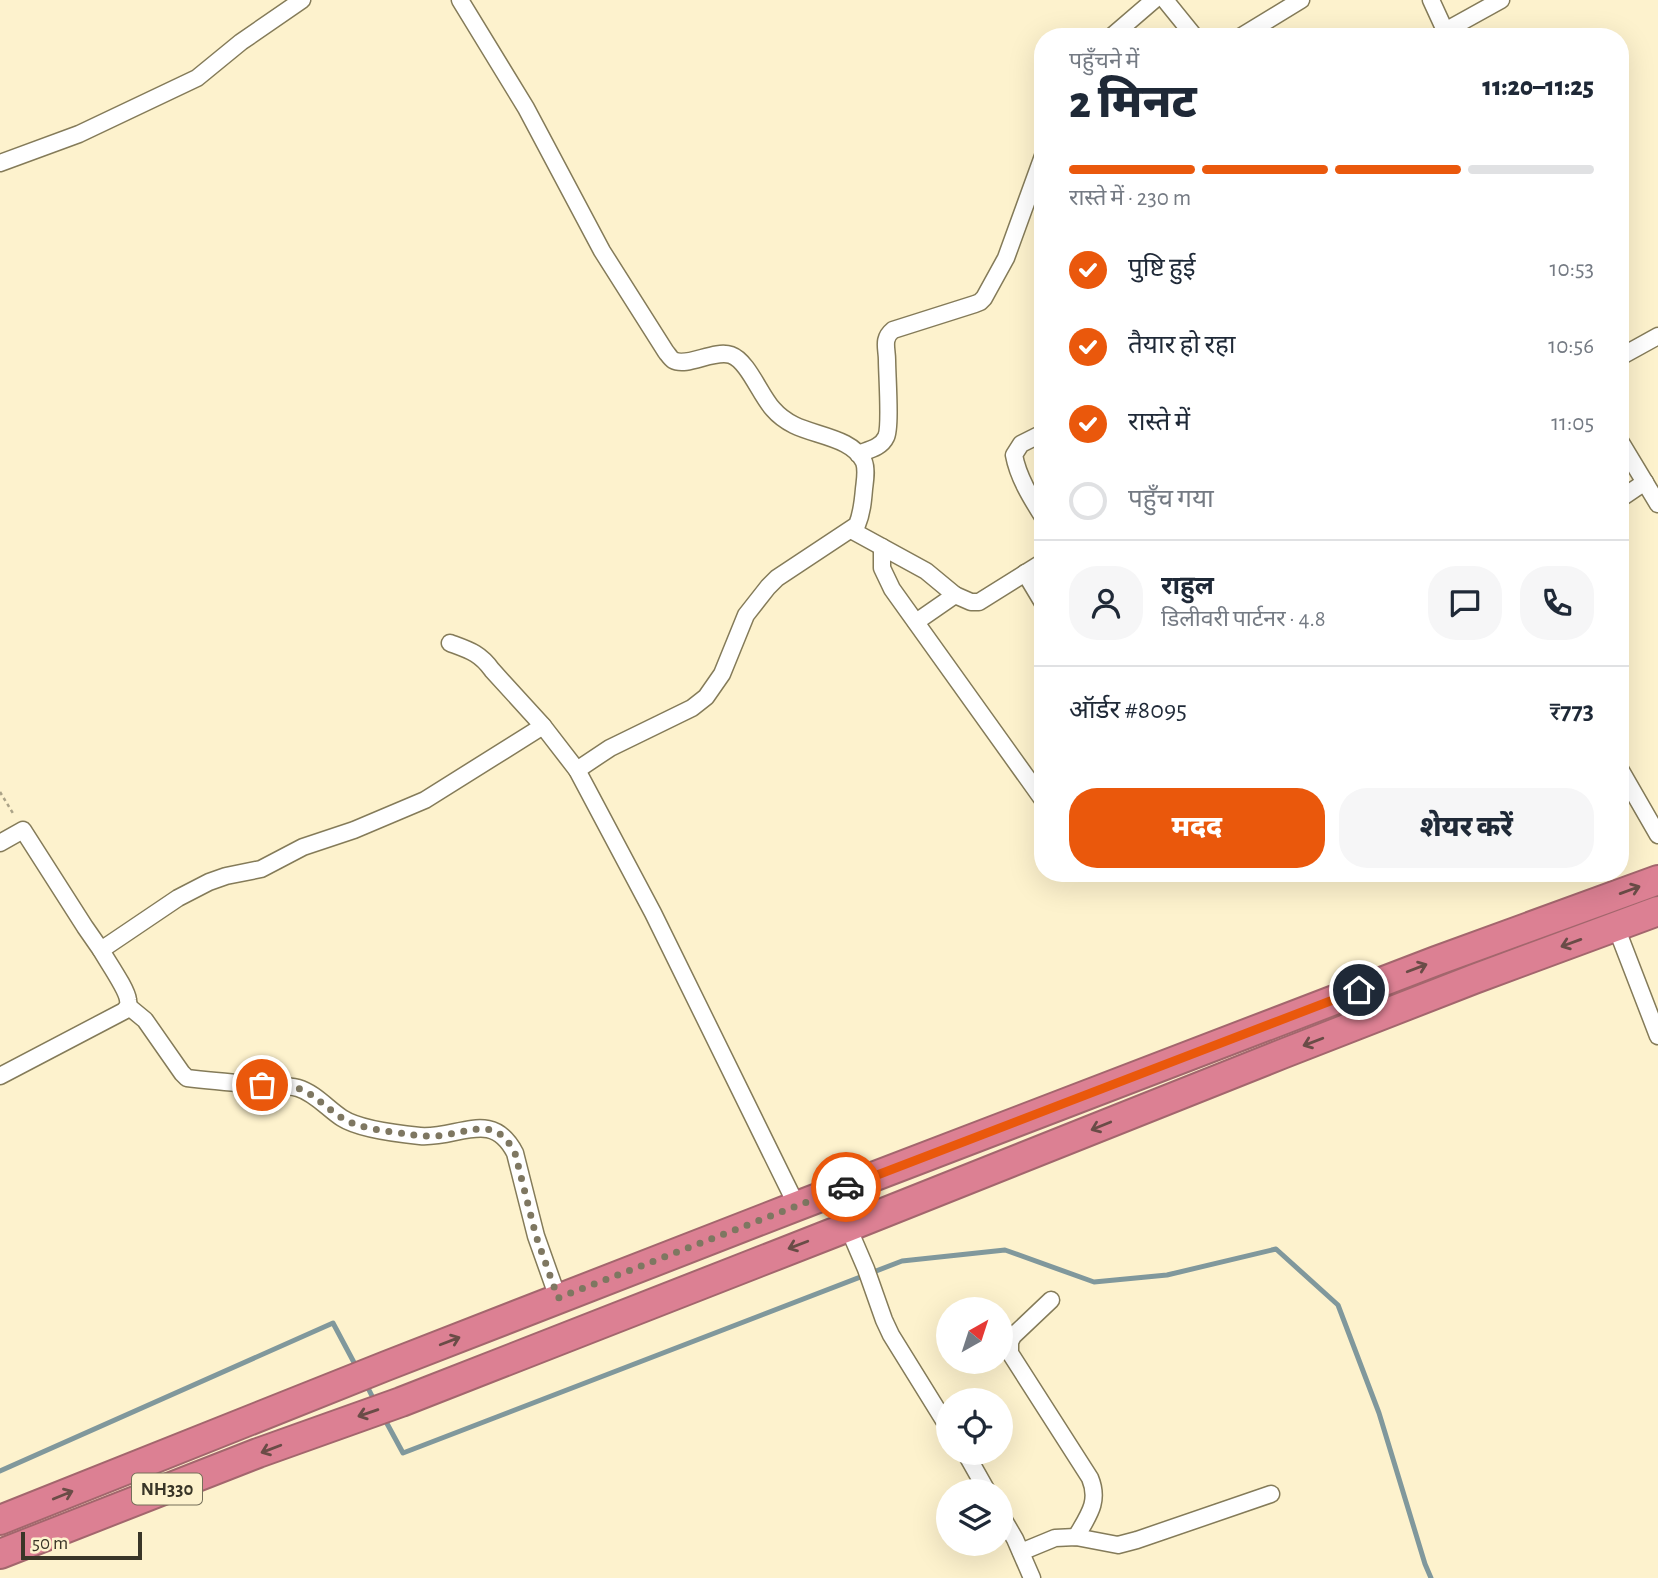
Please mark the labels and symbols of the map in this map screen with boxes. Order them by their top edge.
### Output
one-way arrow [1619,883,1641,896]
one-way arrow [1561,938,1583,950]
pin [1329,960,1389,1020]
one-way arrow [1405,961,1427,974]
one-way arrow [1302,1036,1324,1049]
pin [232,1055,292,1115]
one-way arrow [1091,1120,1113,1133]
courier [811,1152,881,1222]
one-way arrow [788,1239,810,1252]
north arrow [936,1297,1013,1374]
one-way arrow [438,1333,460,1346]
one-way arrow [357,1408,379,1420]
one-way arrow [260,1443,282,1456]
road number: NH330 [132,1474,202,1504]
one-way arrow [52,1487,74,1500]
scale bar [21,1529,142,1561]

